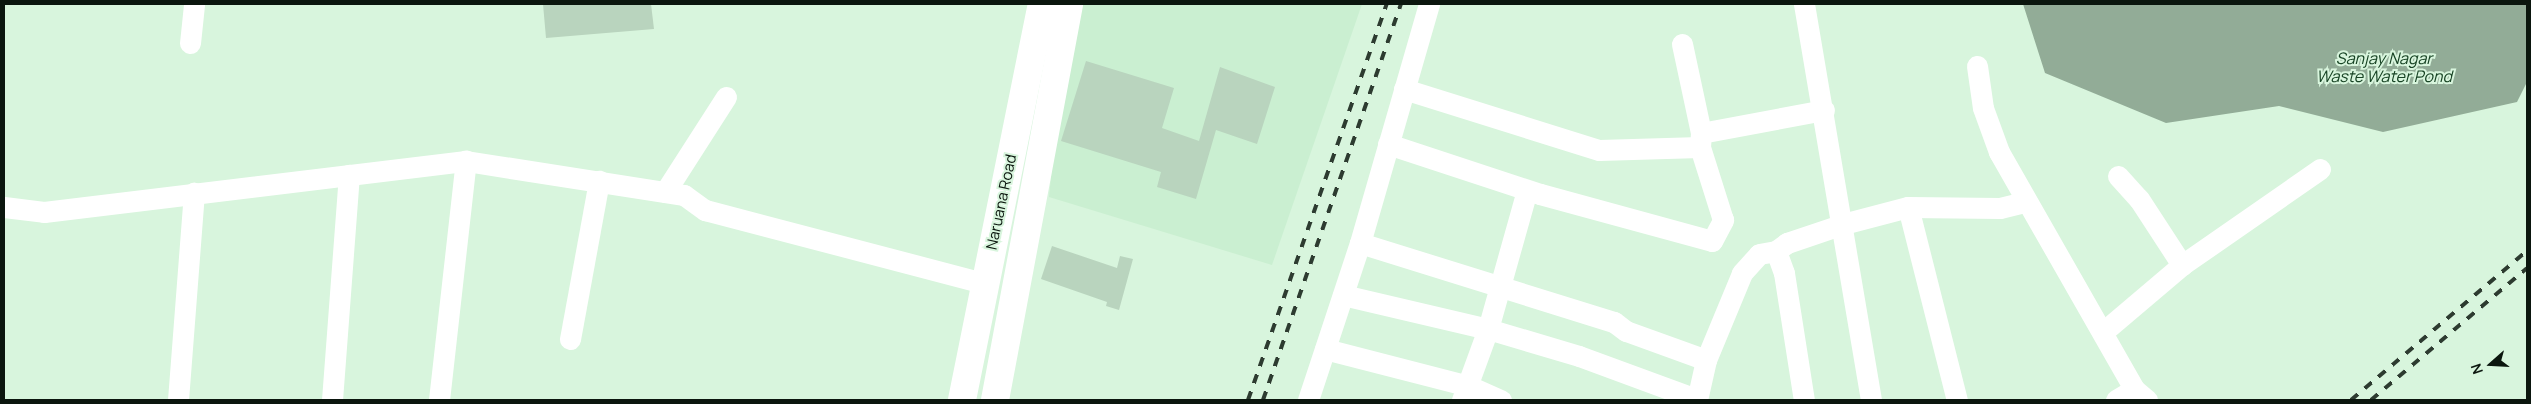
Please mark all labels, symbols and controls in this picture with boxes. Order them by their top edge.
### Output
water label: Sanjay Nagar Waste Water Pond [2316,48,2452,86]
street label: Naruana Road [982,153,1020,251]
north arrow [2466,339,2516,389]
text: N [2466,361,2487,377]

